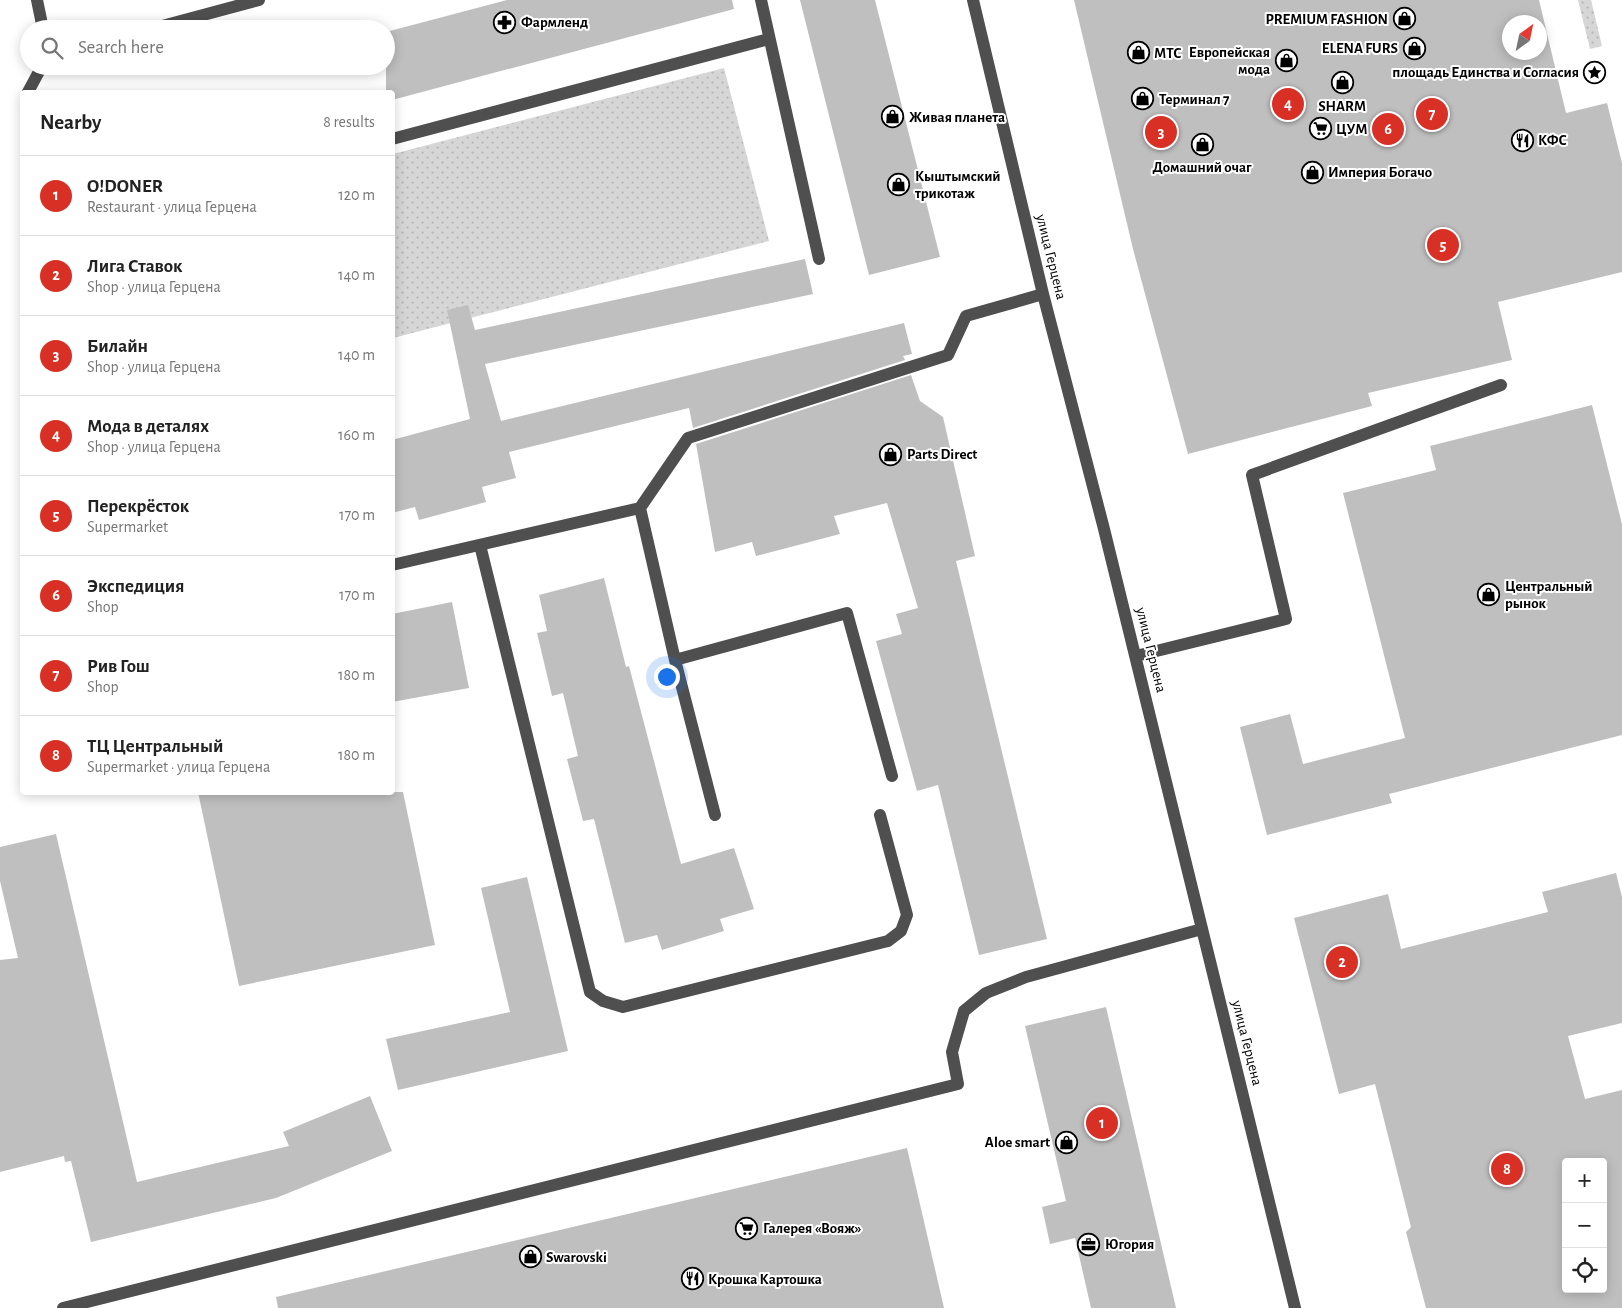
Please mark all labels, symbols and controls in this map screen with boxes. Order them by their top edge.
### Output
shop icon: PREMIUM FASHION [1392,7,1416,31]
pharmacy icon: Фармленд [493,10,517,34]
place label: PREMIUM FASHION [1265,12,1388,27]
place label: Фармленд [521,15,588,30]
north arrow [1502,15,1547,60]
search box [20,20,395,75]
icon: search [38,34,66,62]
shop icon: ELENA FURS [1402,36,1426,60]
text: Search here [78,38,164,57]
shop icon: МТС [1126,41,1150,65]
place label: ELENA FURS [1322,41,1398,56]
place label: Европейская мода [1189,45,1270,77]
place label: МТС [1154,46,1182,61]
shop icon: Европейская мода [1274,49,1298,73]
place icon: площадь Единства и Согласия [1583,60,1607,84]
place label: площадь Единства и Согласия [1392,65,1579,80]
shop icon: SHARM [1330,71,1354,95]
pin: 4 [1272,85,1304,123]
shop icon: Терминал 7 [1131,87,1155,111]
place label: Терминал 7 [1159,92,1230,107]
pin: 7 [1416,95,1448,133]
place label: SHARM [1318,99,1366,114]
shop icon: Живая планета [881,105,905,129]
place label: Живая планета [909,110,1005,125]
pin: 6 [1372,110,1404,148]
text: Nearby [40,112,101,133]
pin: 3 [1145,113,1177,151]
text: 8 results [323,114,375,130]
supermarket icon: ЦУМ [1308,117,1332,141]
place label: ЦУМ [1336,122,1367,137]
restaurant icon: КФС [1510,128,1534,152]
shop icon: Домашний очаг [1190,132,1214,156]
place label: КФС [1538,133,1567,148]
place label: Домашний очаг [1152,160,1252,175]
shop icon: Империя Богачо [1300,160,1324,184]
place label: Империя Богачо [1328,165,1432,180]
place label: Кыштымский трикотаж [914,169,1001,201]
shop icon: Кыштымский трикотаж [887,173,911,197]
text: O!DONER [87,177,163,196]
text: 1 [53,187,59,203]
text: 120 m [338,187,375,203]
text: Restaurant · улица Герцена [87,199,257,215]
street label: улица Герцена [1033,212,1069,301]
pin: 5 [1427,226,1459,264]
text: Лига Ставок [87,257,182,276]
text: 2 [52,267,60,283]
text: 140 m [338,267,375,283]
text: Shop · улица Герцена [87,279,221,295]
text: Билайн [87,337,148,356]
text: 3 [53,347,59,363]
text: 140 m [338,347,375,363]
text: Shop · улица Герцена [87,359,221,375]
text: Мода в деталях [87,417,209,436]
text: 4 [52,427,60,443]
text: 160 m [338,427,375,443]
text: Shop · улица Герцена [87,439,221,455]
shop icon: Parts Direct [879,442,903,466]
place label: Parts Direct [907,447,977,462]
text: Перекрёсток [87,497,189,516]
text: 5 [53,507,59,523]
text: 170 m [339,507,375,523]
text: Supermarket [87,519,168,535]
text: Экспедиция [87,577,185,596]
place label: Центральный рынок [1505,579,1592,611]
shop icon: Центральный рынок [1477,583,1501,607]
text: 6 [52,587,60,603]
text: 170 m [339,587,375,603]
text: Shop [87,599,119,615]
street label: улица Герцена [1133,605,1169,694]
text: Рив Гош [87,657,150,676]
your location [654,664,680,690]
text: 7 [53,667,59,683]
text: 180 m [338,667,375,683]
text: Shop [87,679,119,695]
text: ТЦ Центральный [87,737,223,756]
text: 8 [52,747,60,763]
text: 180 m [338,747,375,763]
text: Supermarket · улица Герцена [87,759,270,775]
pin: 2 [1326,943,1358,981]
street label: улица Герцена [1229,998,1265,1087]
pin: 1 [1086,1104,1118,1142]
shop icon: Aloe smart [1054,1130,1078,1154]
place label: Aloe smart [985,1135,1050,1150]
pin: 8 [1491,1150,1523,1188]
map controls [1562,1158,1607,1293]
button: + [1562,1158,1607,1203]
button: − [1562,1203,1607,1248]
supermarket icon: Галерея «Вояж» [735,1216,759,1240]
place label: Галерея «Вояж» [763,1221,861,1236]
office icon: Югория [1077,1232,1101,1256]
place label: Югория [1105,1237,1154,1252]
shop icon: Swarovski [518,1245,542,1269]
button: locate [1562,1248,1607,1293]
place label: Swarovski [546,1250,607,1265]
restaurant icon: Крошка Картошка [680,1267,704,1291]
place label: Крошка Картошка [708,1272,822,1287]

